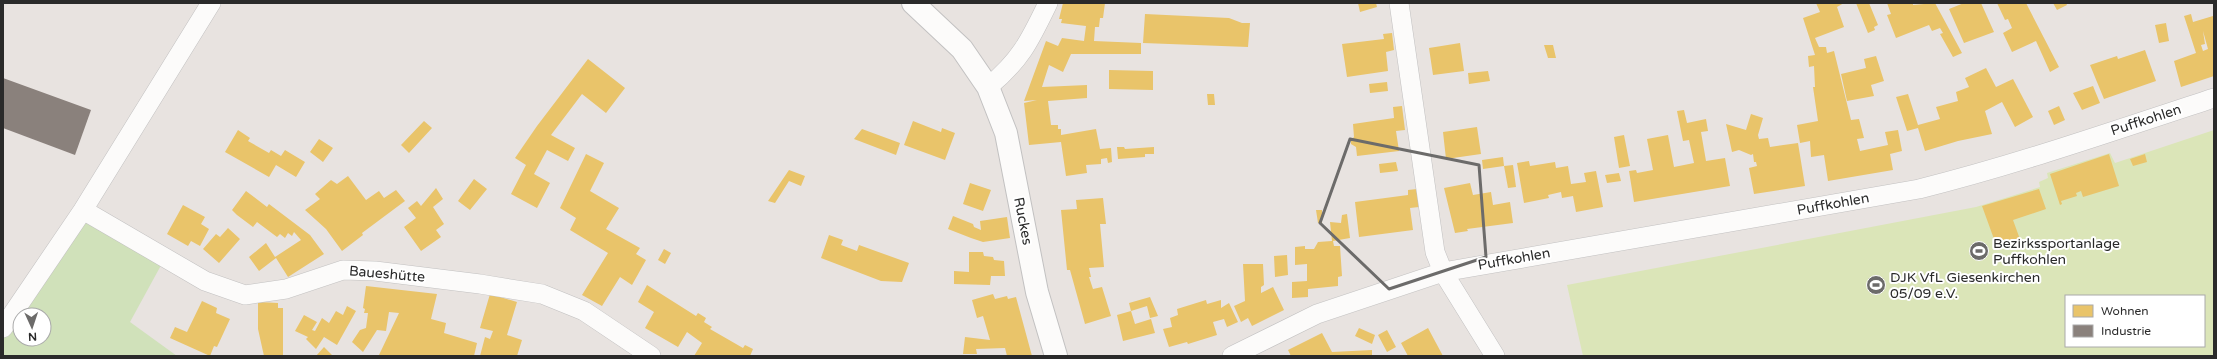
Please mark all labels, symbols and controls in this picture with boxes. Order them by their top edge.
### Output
street label: Puffkohlen [2109,101,2183,139]
street label: Puffkohlen [1796,189,1870,219]
street label: Ruckes [1010,196,1036,247]
place label: Bezirkssportanlage Puffkohlen [1993,235,2120,268]
sports icon: Bezirkssportanlage Puffkohlen [1968,240,1990,262]
street label: Puffkohlen [1477,244,1551,274]
street label: Baueshütte [348,262,426,286]
place label: DJK VfL Giesenkirchen 05/09 e.V. [1890,269,2040,302]
sports icon: DJK VfL Giesenkirchen 05/09 e.V. [1865,274,1887,296]
legend [2065,295,2205,347]
text: Wohnen [2101,304,2149,318]
north arrow [12,307,52,347]
text: Industrie [2101,324,2151,338]
text: N [28,330,37,343]

